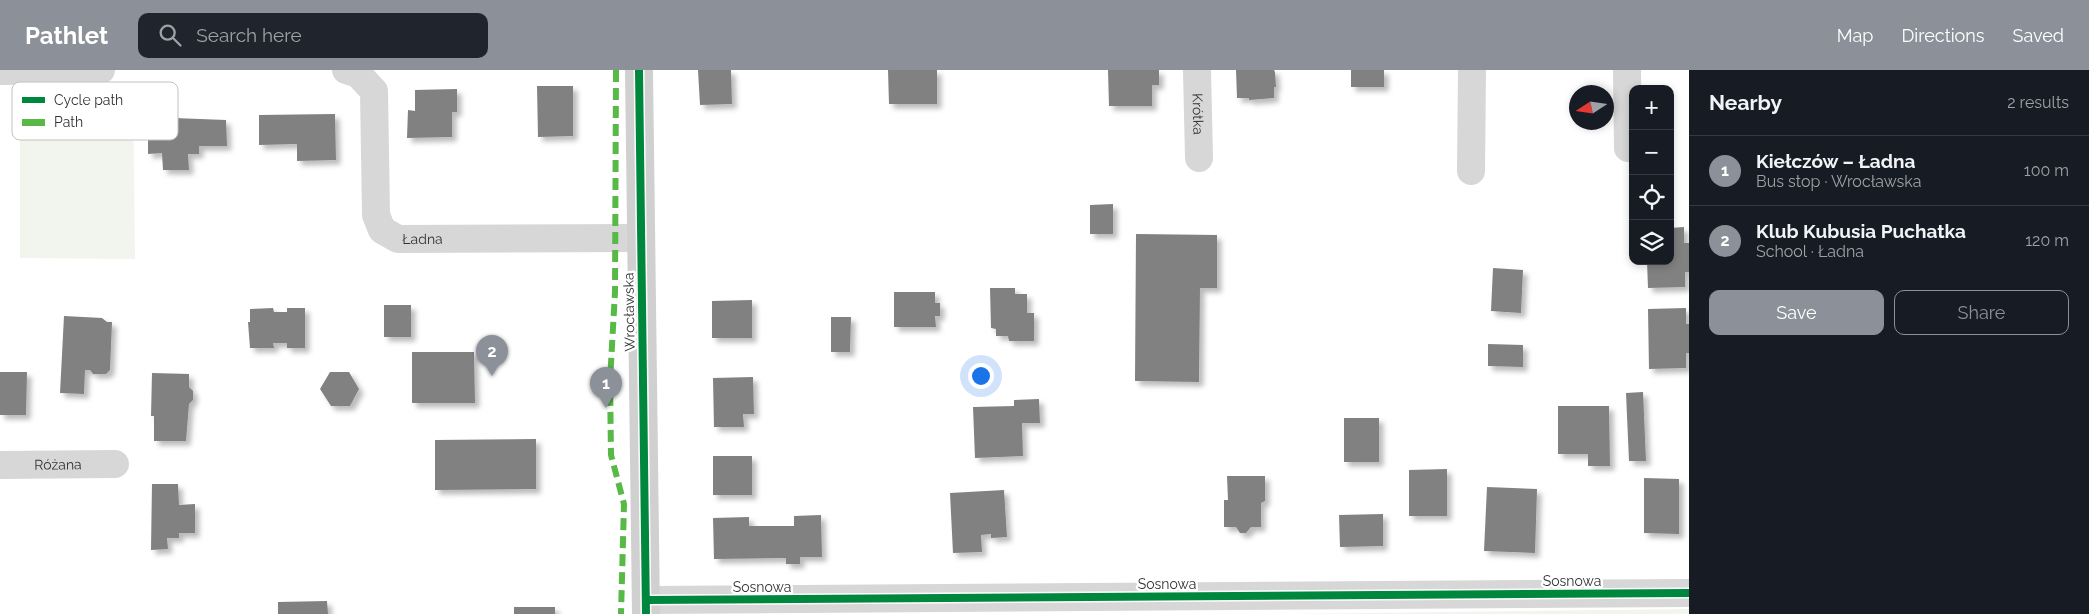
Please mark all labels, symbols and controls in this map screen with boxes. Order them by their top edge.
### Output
search box [138,13,488,58]
text: Pathlet [25,21,108,50]
icon: search [156,21,184,49]
text: Search here [196,24,302,46]
text: Map [1837,25,1873,46]
text: Directions [1901,25,1985,46]
text: Saved [2013,25,2064,46]
legend [12,82,178,140]
north arrow [1569,85,1614,130]
map controls [1629,85,1674,265]
button: + [1629,85,1674,130]
text: Nearby [1709,90,1782,115]
text: Cycle path [54,92,123,108]
street label: Krótka [1190,93,1206,135]
text: 2 results [2007,93,2069,112]
text: Path [54,114,83,130]
button: − [1629,130,1674,175]
text: Kiełczów – Ładna [1756,150,1915,172]
text: 1 [1721,161,1729,180]
text: 100 m [2024,161,2069,180]
text: Bus stop · Wrocławska [1756,172,1922,191]
button: locate [1629,175,1674,220]
button: layers [1629,220,1674,265]
text: Klub Kubusia Puchatka [1756,220,1966,242]
street label: Ładna [402,231,443,247]
text: 2 [1720,231,1730,250]
text: 120 m [2025,231,2069,250]
text: School · Ładna [1756,242,1864,261]
street label: Wrocławska [620,272,638,352]
button: Save [1709,290,1884,335]
button: Share [1894,290,2069,335]
pin: 2 [476,335,508,376]
your location [968,363,994,389]
pin: 1 [590,367,622,408]
street label: Różana [34,456,82,473]
street label: Sosnowa [1543,573,1601,589]
street label: Sosnowa [1138,576,1196,592]
street label: Sosnowa [733,579,791,595]

